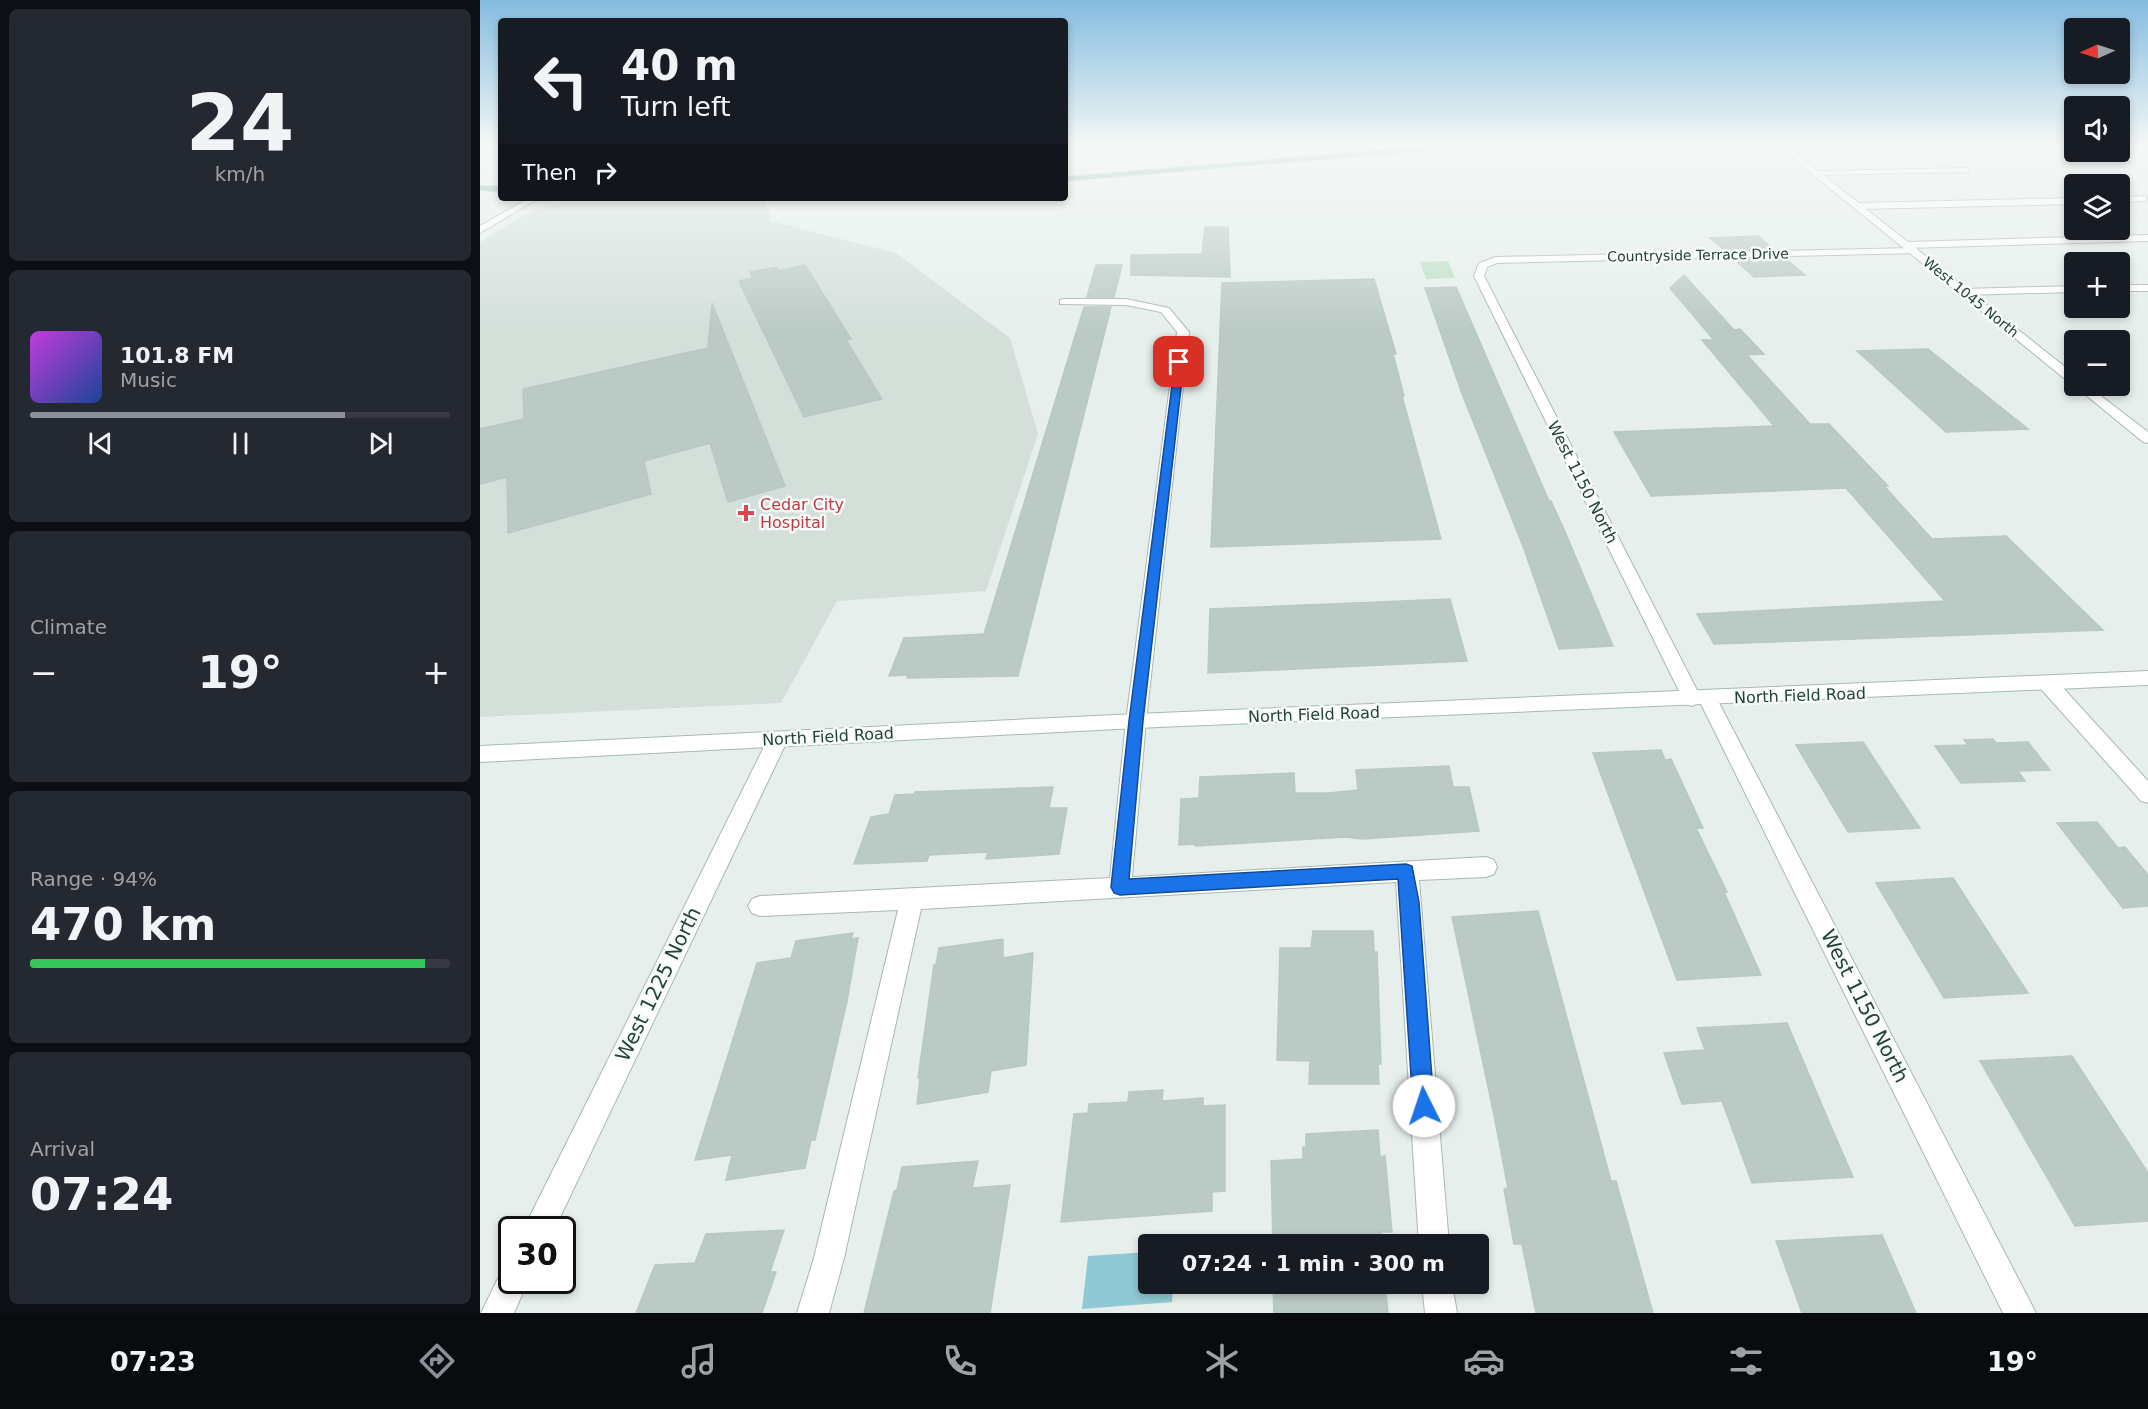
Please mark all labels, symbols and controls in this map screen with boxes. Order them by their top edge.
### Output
north arrow [2064,18,2130,84]
map controls [2064,18,2130,396]
text: 40 m [621,41,738,90]
icon: left [522,42,600,120]
text: 24 [186,78,294,168]
text: Turn left [621,91,731,122]
button: sound [2064,96,2130,162]
icon: right [589,156,622,189]
text: Then [522,160,577,185]
text: km/h [215,162,265,186]
button: layers [2064,174,2130,240]
street label: Countryside Terrace Drive [1607,245,1789,265]
button: + [2064,252,2130,318]
street label: West 1045 North [1920,254,2022,340]
button: − [2064,330,2130,396]
pin [1153,336,1204,387]
text: 101.8 FM [120,343,234,368]
icon: arrive [1162,345,1195,378]
text: Music [120,368,177,392]
street label: West 1150 North [1543,418,1622,547]
icon: previous [84,427,117,460]
icon: pause [224,427,257,460]
icon: next [364,427,397,460]
place label: Cedar City Hospital [760,495,844,532]
marker: Cedar City Hospital [737,504,755,522]
text: Climate [30,615,107,639]
text: 19° [197,646,283,699]
text: − [30,653,58,692]
text: + [422,653,450,692]
street label: North Field Road [1734,684,1866,707]
street label: North Field Road [1248,703,1380,726]
street label: North Field Road [762,724,894,749]
text: Range · 94% [30,867,157,891]
text: 470 km [30,898,216,951]
street label: West 1225 North [610,903,706,1065]
street label: West 1150 North [1816,925,1914,1087]
position arrow [1392,1074,1456,1138]
text: Arrival [30,1137,95,1161]
text: 07:24 [30,1168,173,1221]
speed limit sign: 30 [498,1216,576,1294]
text: 07:24 · 1 min · 300 m [1182,1251,1445,1276]
icon: directions [416,1340,458,1382]
icon: music [678,1340,720,1382]
icon: phone [939,1340,981,1382]
icon: climate [1201,1340,1243,1382]
icon: car [1463,1340,1505,1382]
icon: filters [1725,1340,1767,1382]
text: 07:23 [110,1346,196,1377]
text: 19° [1987,1346,2038,1377]

